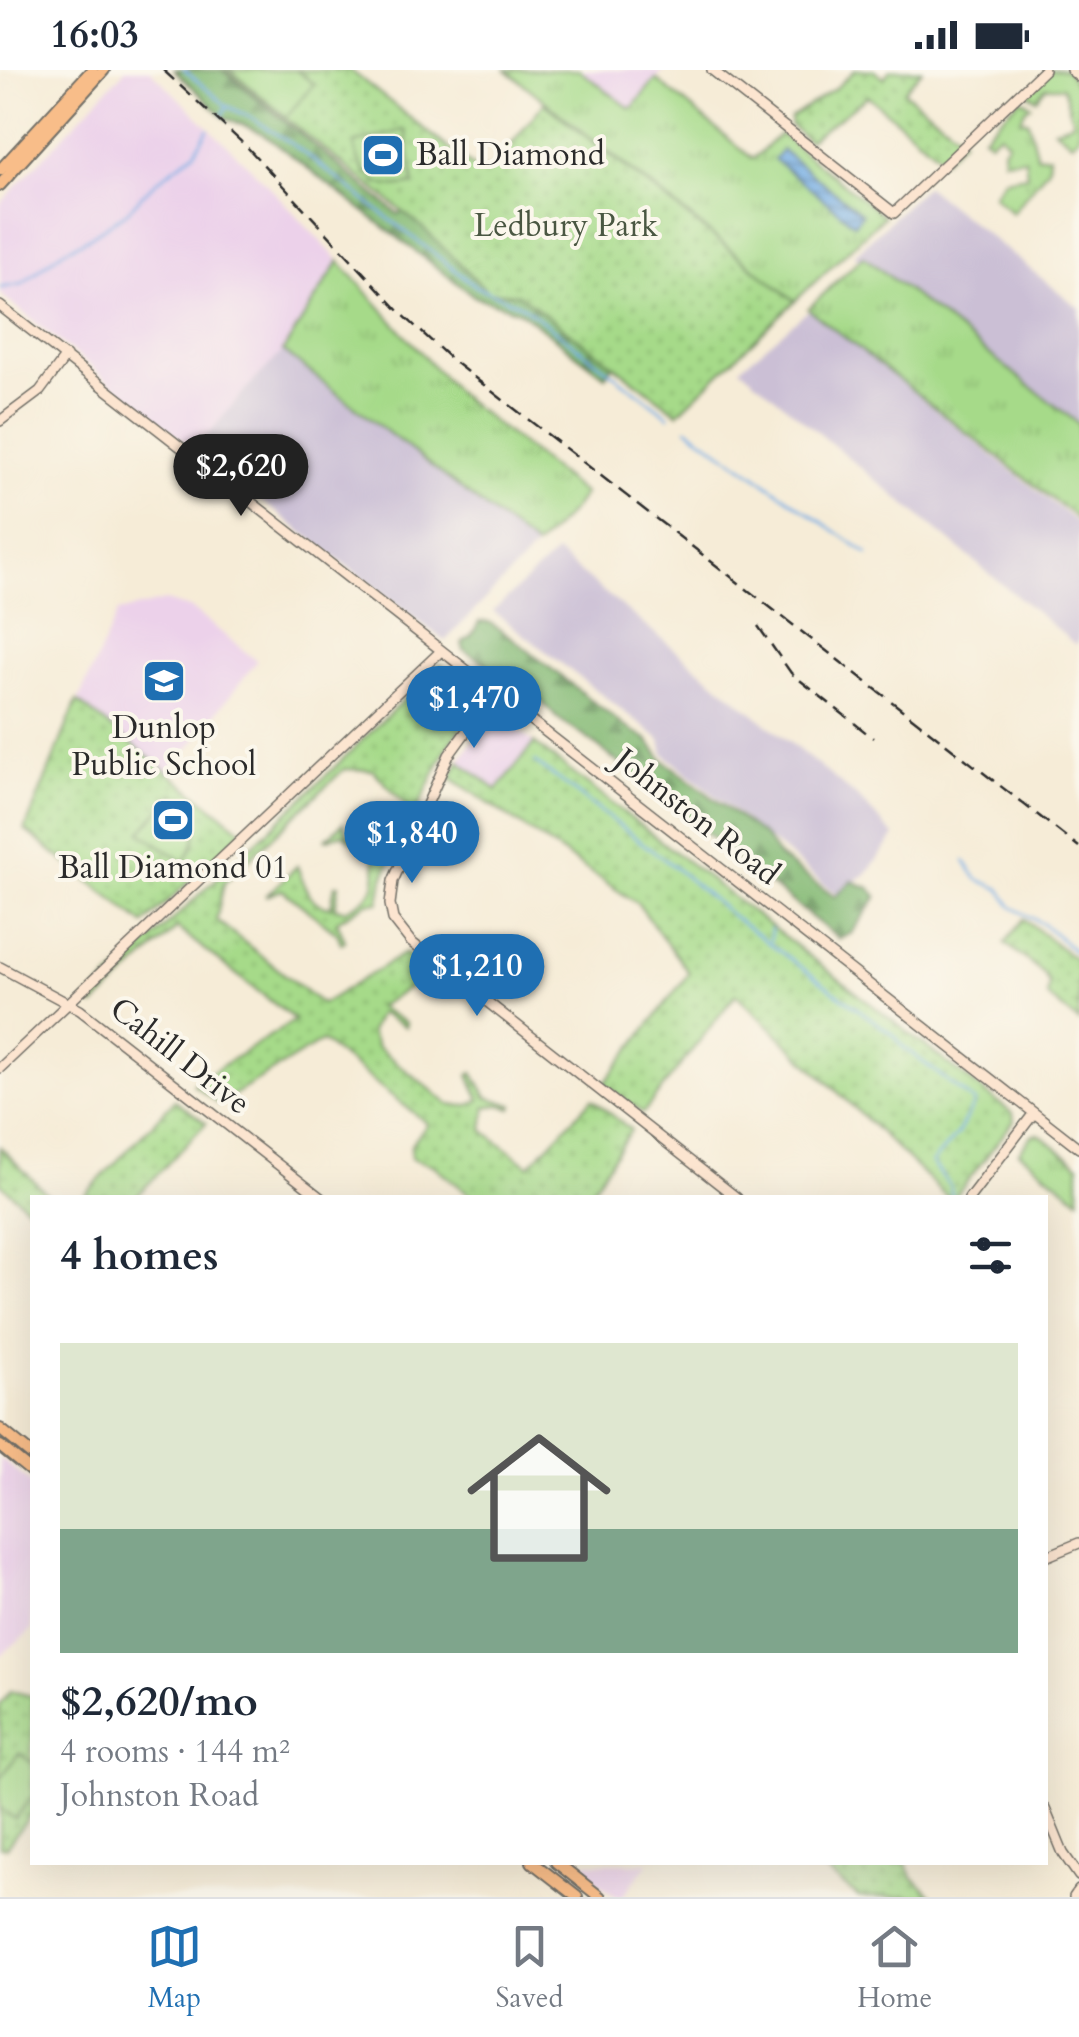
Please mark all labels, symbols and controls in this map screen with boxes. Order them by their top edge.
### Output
text: 16:03 [50,9,139,61]
sports icon: Ball Diamond [360,132,406,178]
place label: Ball Diamond [416,133,605,177]
park label: Ledbury Park [474,204,658,248]
pin: $2,620 [160,434,322,519]
text: $2,620 [195,444,287,488]
school or university icon: Dunlop Public School [141,658,187,704]
pin: $1,470 [393,666,555,751]
text: $1,470 [428,676,520,720]
place label: Dunlop Public School [72,706,256,787]
street label: Johnston Road [602,736,789,896]
sports icon: Ball Diamond 01 [150,797,196,843]
pin: $1,840 [331,801,493,886]
text: $1,840 [366,811,458,855]
place label: Ball Diamond 01 [58,846,288,890]
pin: $1,210 [396,934,558,1019]
text: $1,210 [431,944,523,988]
street label: Cahill Drive [101,987,259,1125]
text: 4 homes [60,1227,218,1284]
icon: filters [963,1228,1018,1283]
icon: home [449,1408,629,1588]
text: $2,620/mo [60,1673,258,1730]
text: 4 rooms · 144 m² [60,1730,290,1774]
text: Johnston Road [60,1774,259,1818]
tab: Map [147,1919,202,2017]
tab: Saved [496,1919,563,2017]
tab: Home [857,1919,932,2017]

